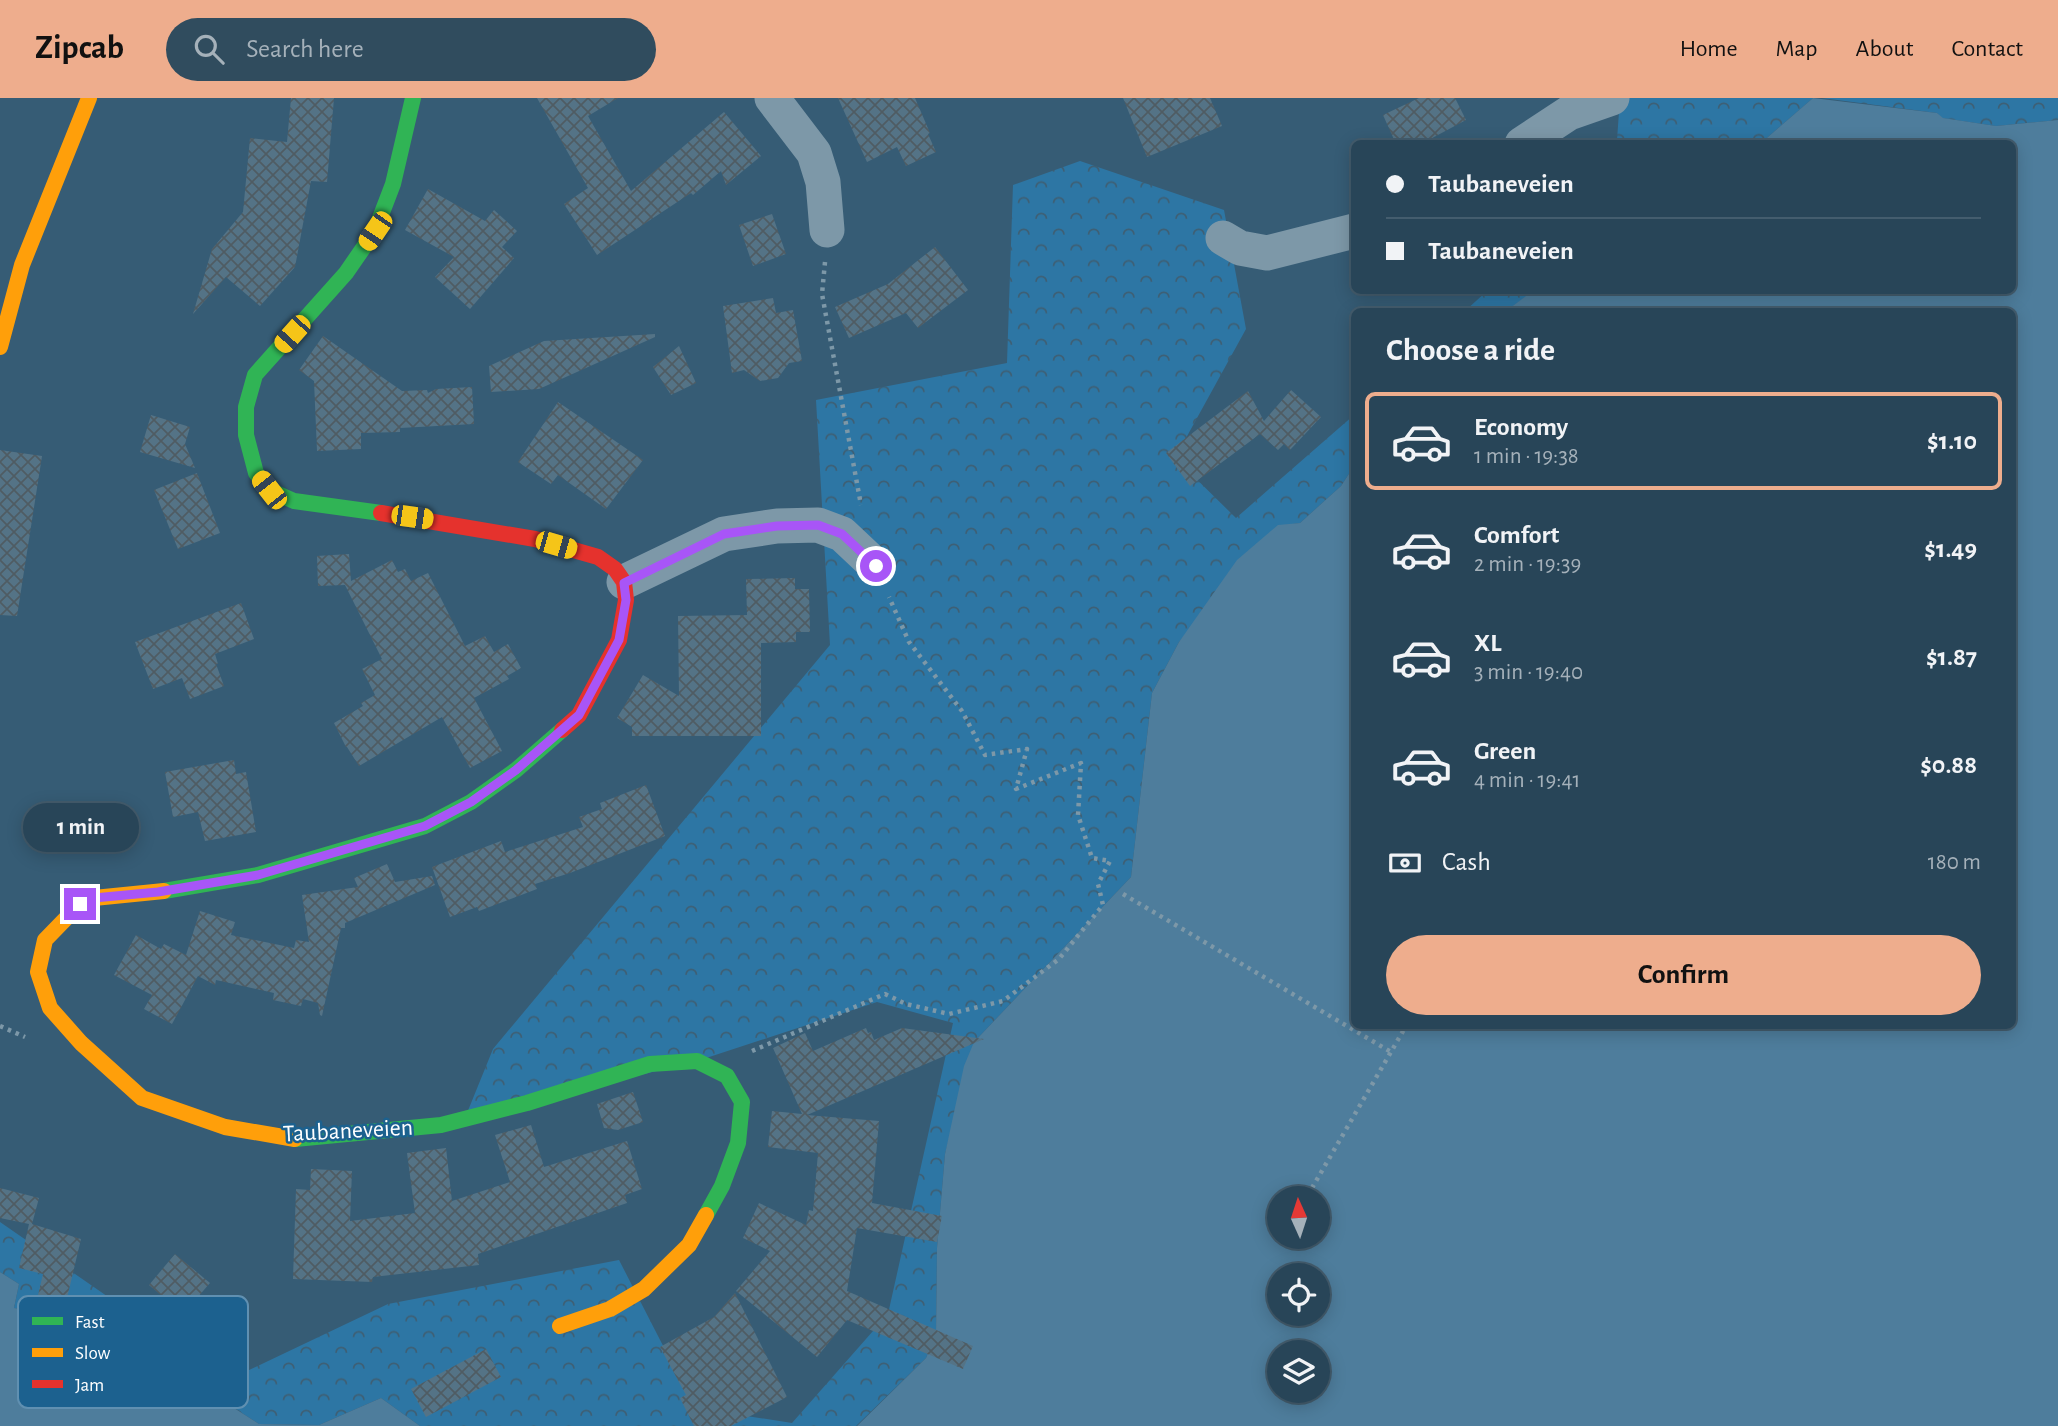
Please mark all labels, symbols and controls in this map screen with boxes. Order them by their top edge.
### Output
search box [166,18,656,81]
icon: search [190,30,228,68]
text: Zipcab [35,32,124,65]
text: Search here [246,36,364,62]
text: Home [1680,37,1738,61]
text: Map [1776,37,1818,61]
text: About [1856,37,1913,61]
text: Contact [1951,37,2023,61]
text: Taubaneveien [1428,171,1574,197]
car [355,208,396,254]
text: Taubaneveien [1428,238,1574,264]
car [271,311,314,357]
text: Choose a ride [1386,334,1555,366]
icon: car [1390,410,1453,473]
text: Economy [1474,414,1568,440]
text: $1.10 [1927,428,1977,454]
text: 1 min · 19:38 [1474,445,1579,468]
car [248,467,291,513]
car [390,504,435,530]
icon: car [1390,518,1453,581]
text: Comfort [1474,522,1559,548]
car [533,529,580,561]
text: $1.49 [1924,536,1977,562]
route start [860,550,892,582]
text: 2 min · 19:39 [1474,553,1581,576]
icon: car [1390,626,1453,689]
text: XL [1474,630,1501,656]
text: $1.87 [1926,644,1977,670]
text: 3 min · 19:40 [1474,661,1583,684]
icon: car [1390,734,1453,797]
text: Green [1474,738,1536,764]
text: $0.88 [1920,752,1977,778]
text: 4 min · 19:41 [1474,769,1581,792]
callout: 1 min [22,802,138,852]
text: 1 min [57,816,105,839]
icon: cash [1386,844,1424,882]
text: Cash [1442,849,1491,875]
text: 180 m [1928,851,1981,874]
route end [64,888,96,920]
button: Confirm [1386,935,1981,1015]
street label: Taubaneveien [282,1116,414,1146]
north arrow [1267,1186,1330,1250]
map controls [1267,1186,1330,1403]
button: locate [1267,1263,1330,1326]
legend [18,1296,248,1408]
text: Fast [75,1313,105,1332]
button: layers [1267,1340,1330,1403]
text: Slow [75,1344,111,1363]
text: Jam [75,1376,104,1395]

